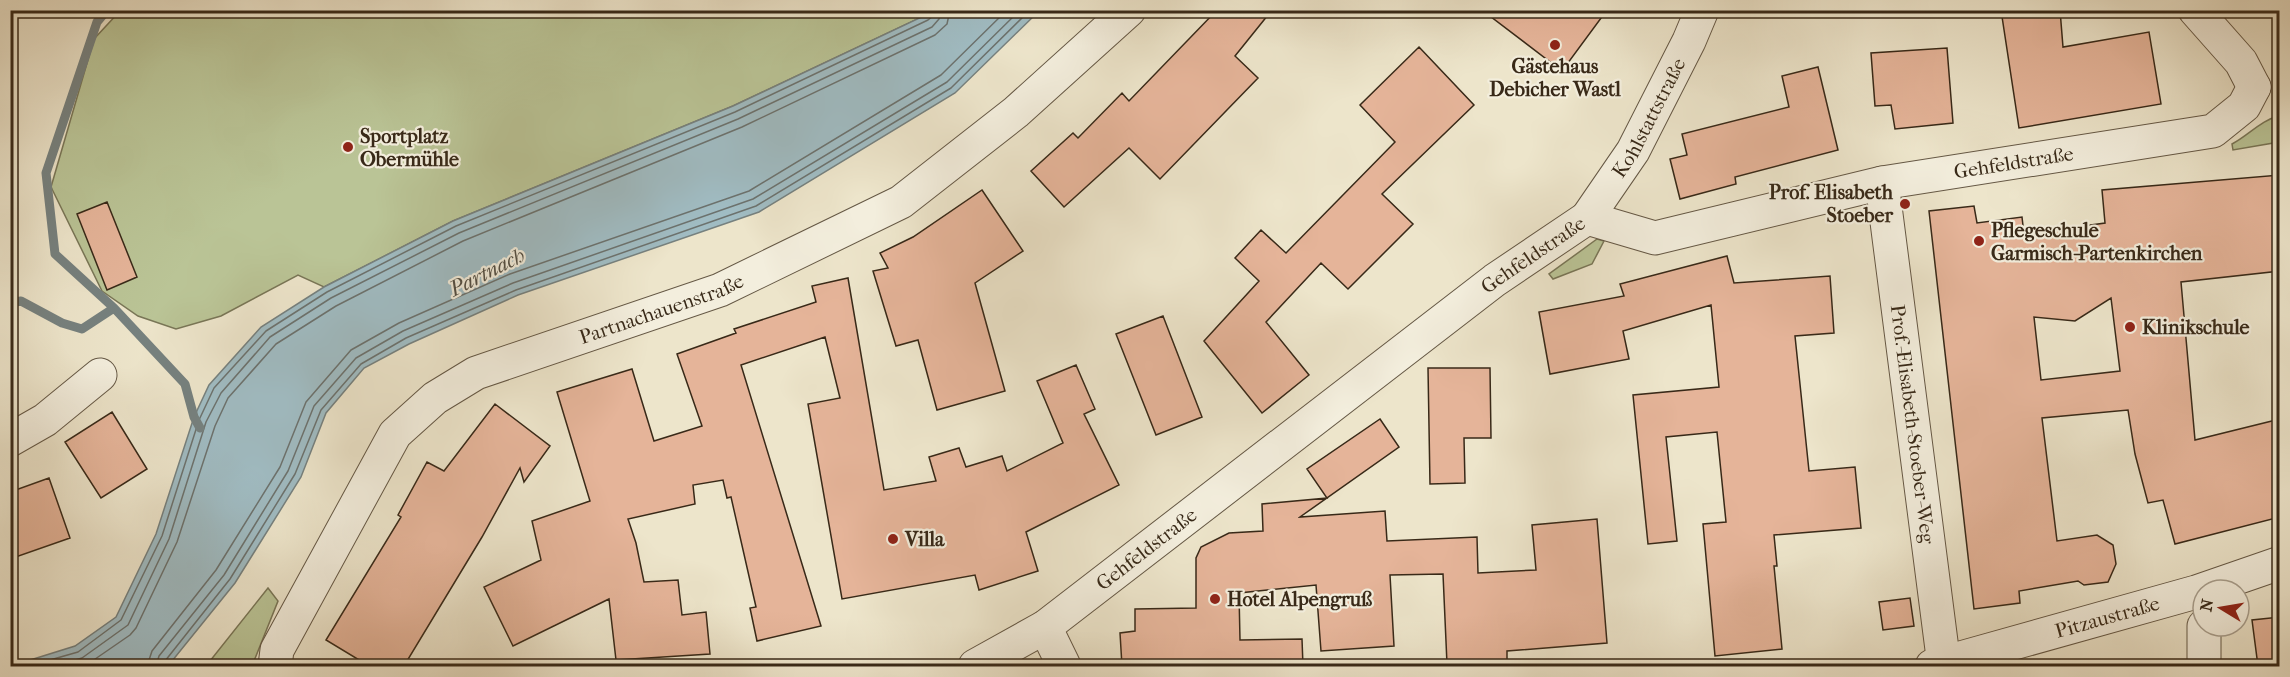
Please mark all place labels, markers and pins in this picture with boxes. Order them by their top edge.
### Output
marker: Gästehaus Debicher Wastl [1548,38,1562,52]
place label: Gästehaus Debicher Wastl [1489,55,1621,101]
place label: Sportplatz Obermühle [360,125,459,171]
marker: Sportplatz Obermühle [341,140,355,154]
place label: Prof. Elisabeth Stoeber [1769,181,1894,227]
marker: Prof. Elisabeth Stoeber [1898,197,1912,211]
place label: Pflegeschule Garmisch-Partenkirchen [1991,219,2203,265]
marker: Pflegeschule Garmisch-Partenkirchen [1972,234,1986,248]
place label: Klinikschule [2142,316,2250,339]
marker: Klinikschule [2123,320,2137,334]
place label: Villa [904,528,945,551]
marker: Villa [886,532,900,546]
place label: Hotel Alpengruß [1227,588,1372,611]
marker: Hotel Alpengruß [1208,592,1222,606]

